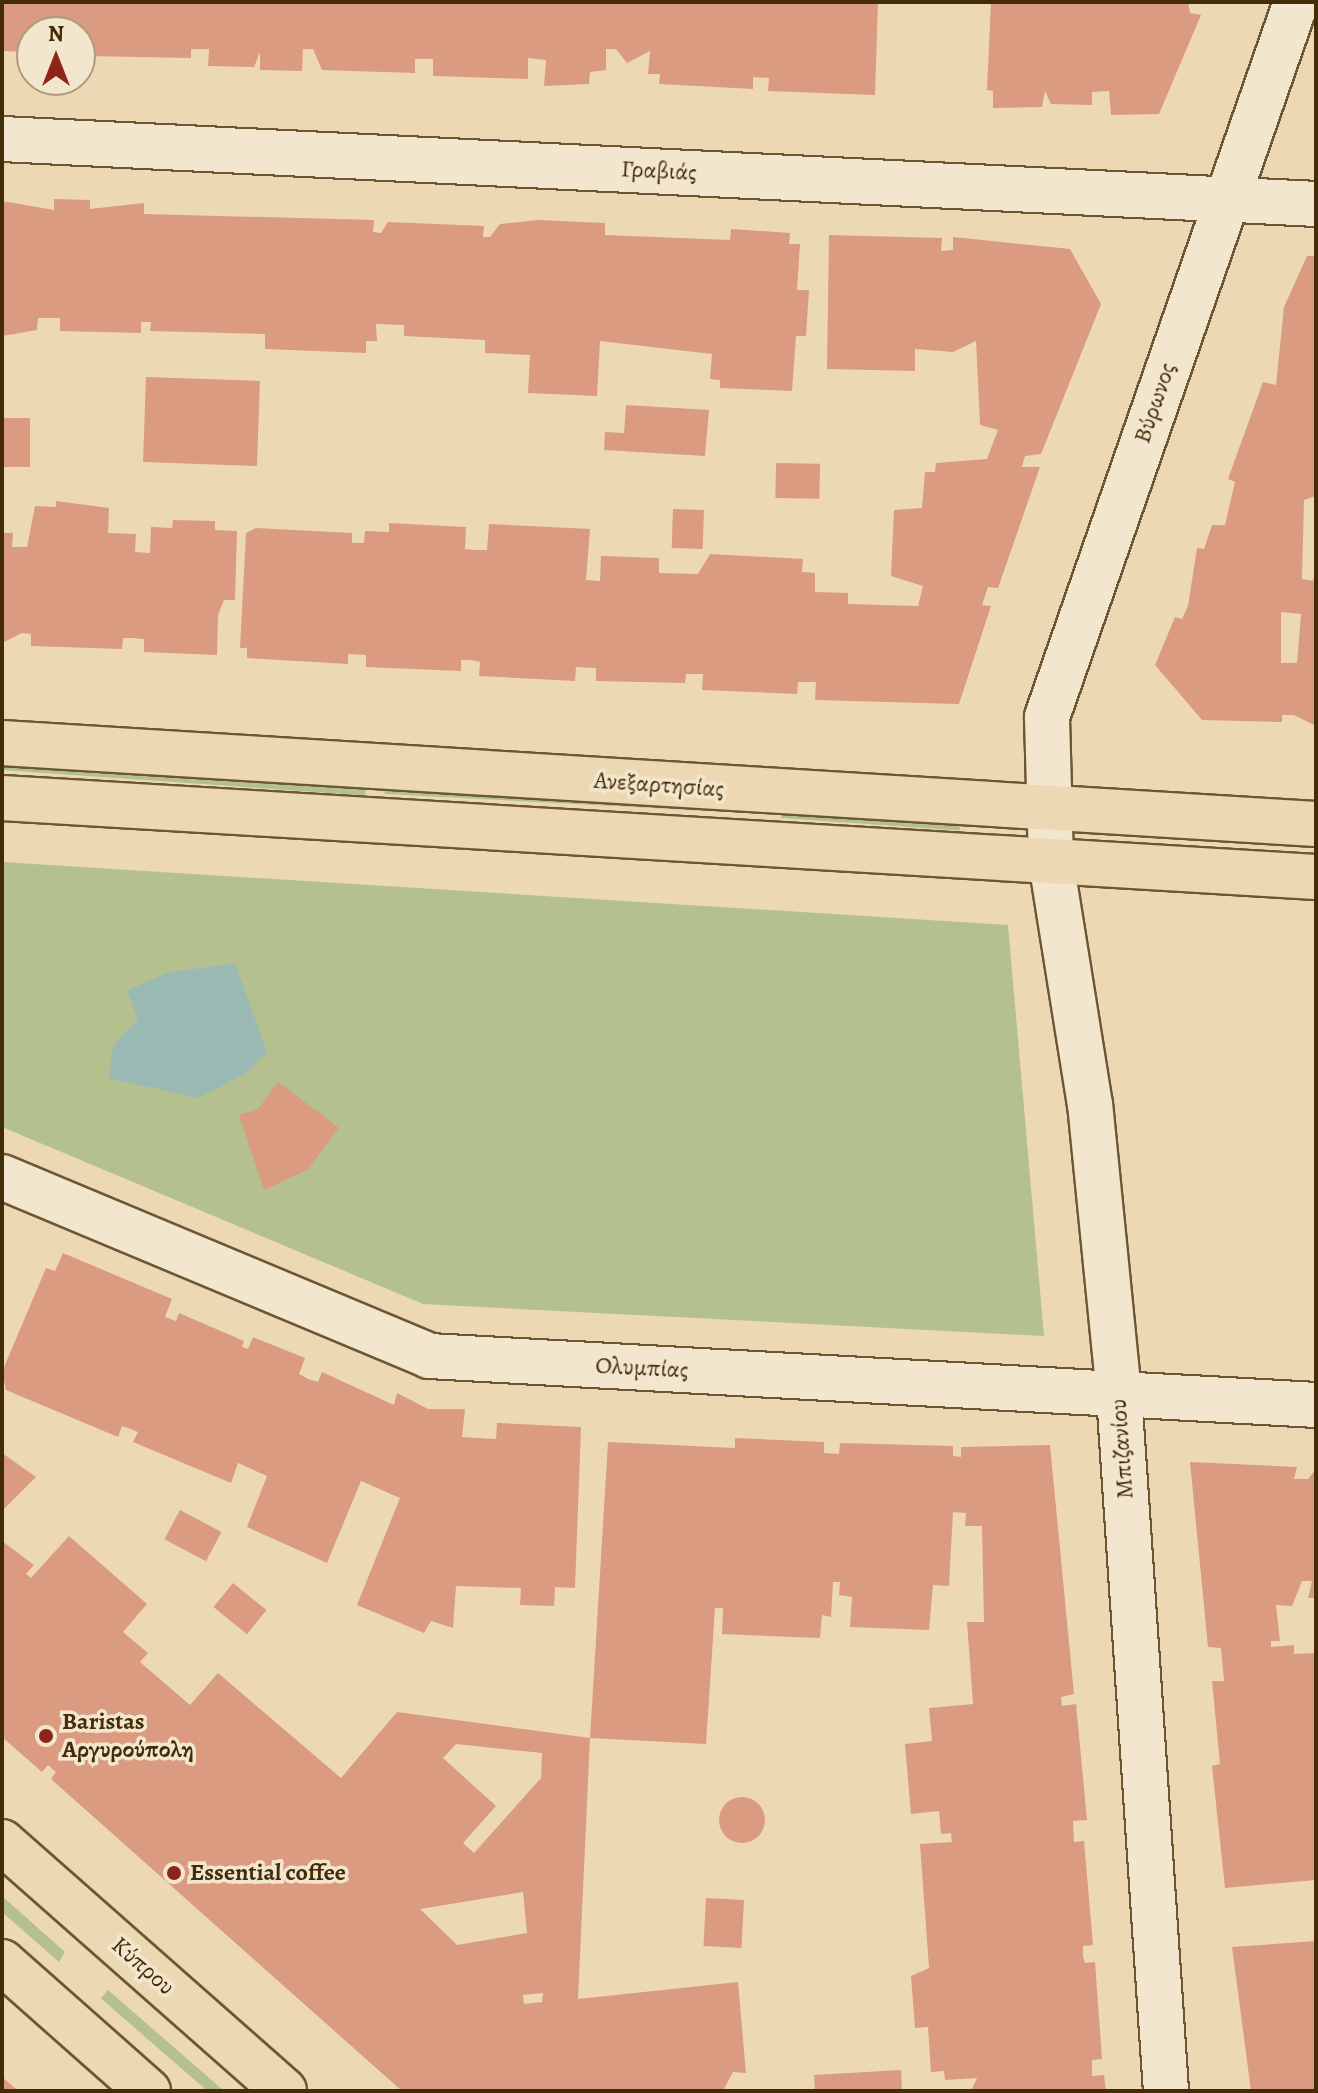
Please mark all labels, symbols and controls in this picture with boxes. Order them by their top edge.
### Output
north arrow [16,16,96,96]
text: N [48,19,64,49]
street label: Γραβιάς [620,155,698,187]
street label: Βύρωνος [1128,359,1182,447]
street label: Ανεξαρτησίας [593,766,725,804]
street label: Ολυμπίας [595,1351,689,1385]
street label: Μπιζανίου [1104,1398,1140,1500]
place label: Baristas Αργυρούπολη [62,1708,194,1764]
marker: Baristas Αργυρούπολη [37,1727,55,1745]
place label: Essential coffee [190,1859,346,1887]
marker: Essential coffee [165,1864,183,1882]
street label: Κύπρου [105,1931,181,2001]

